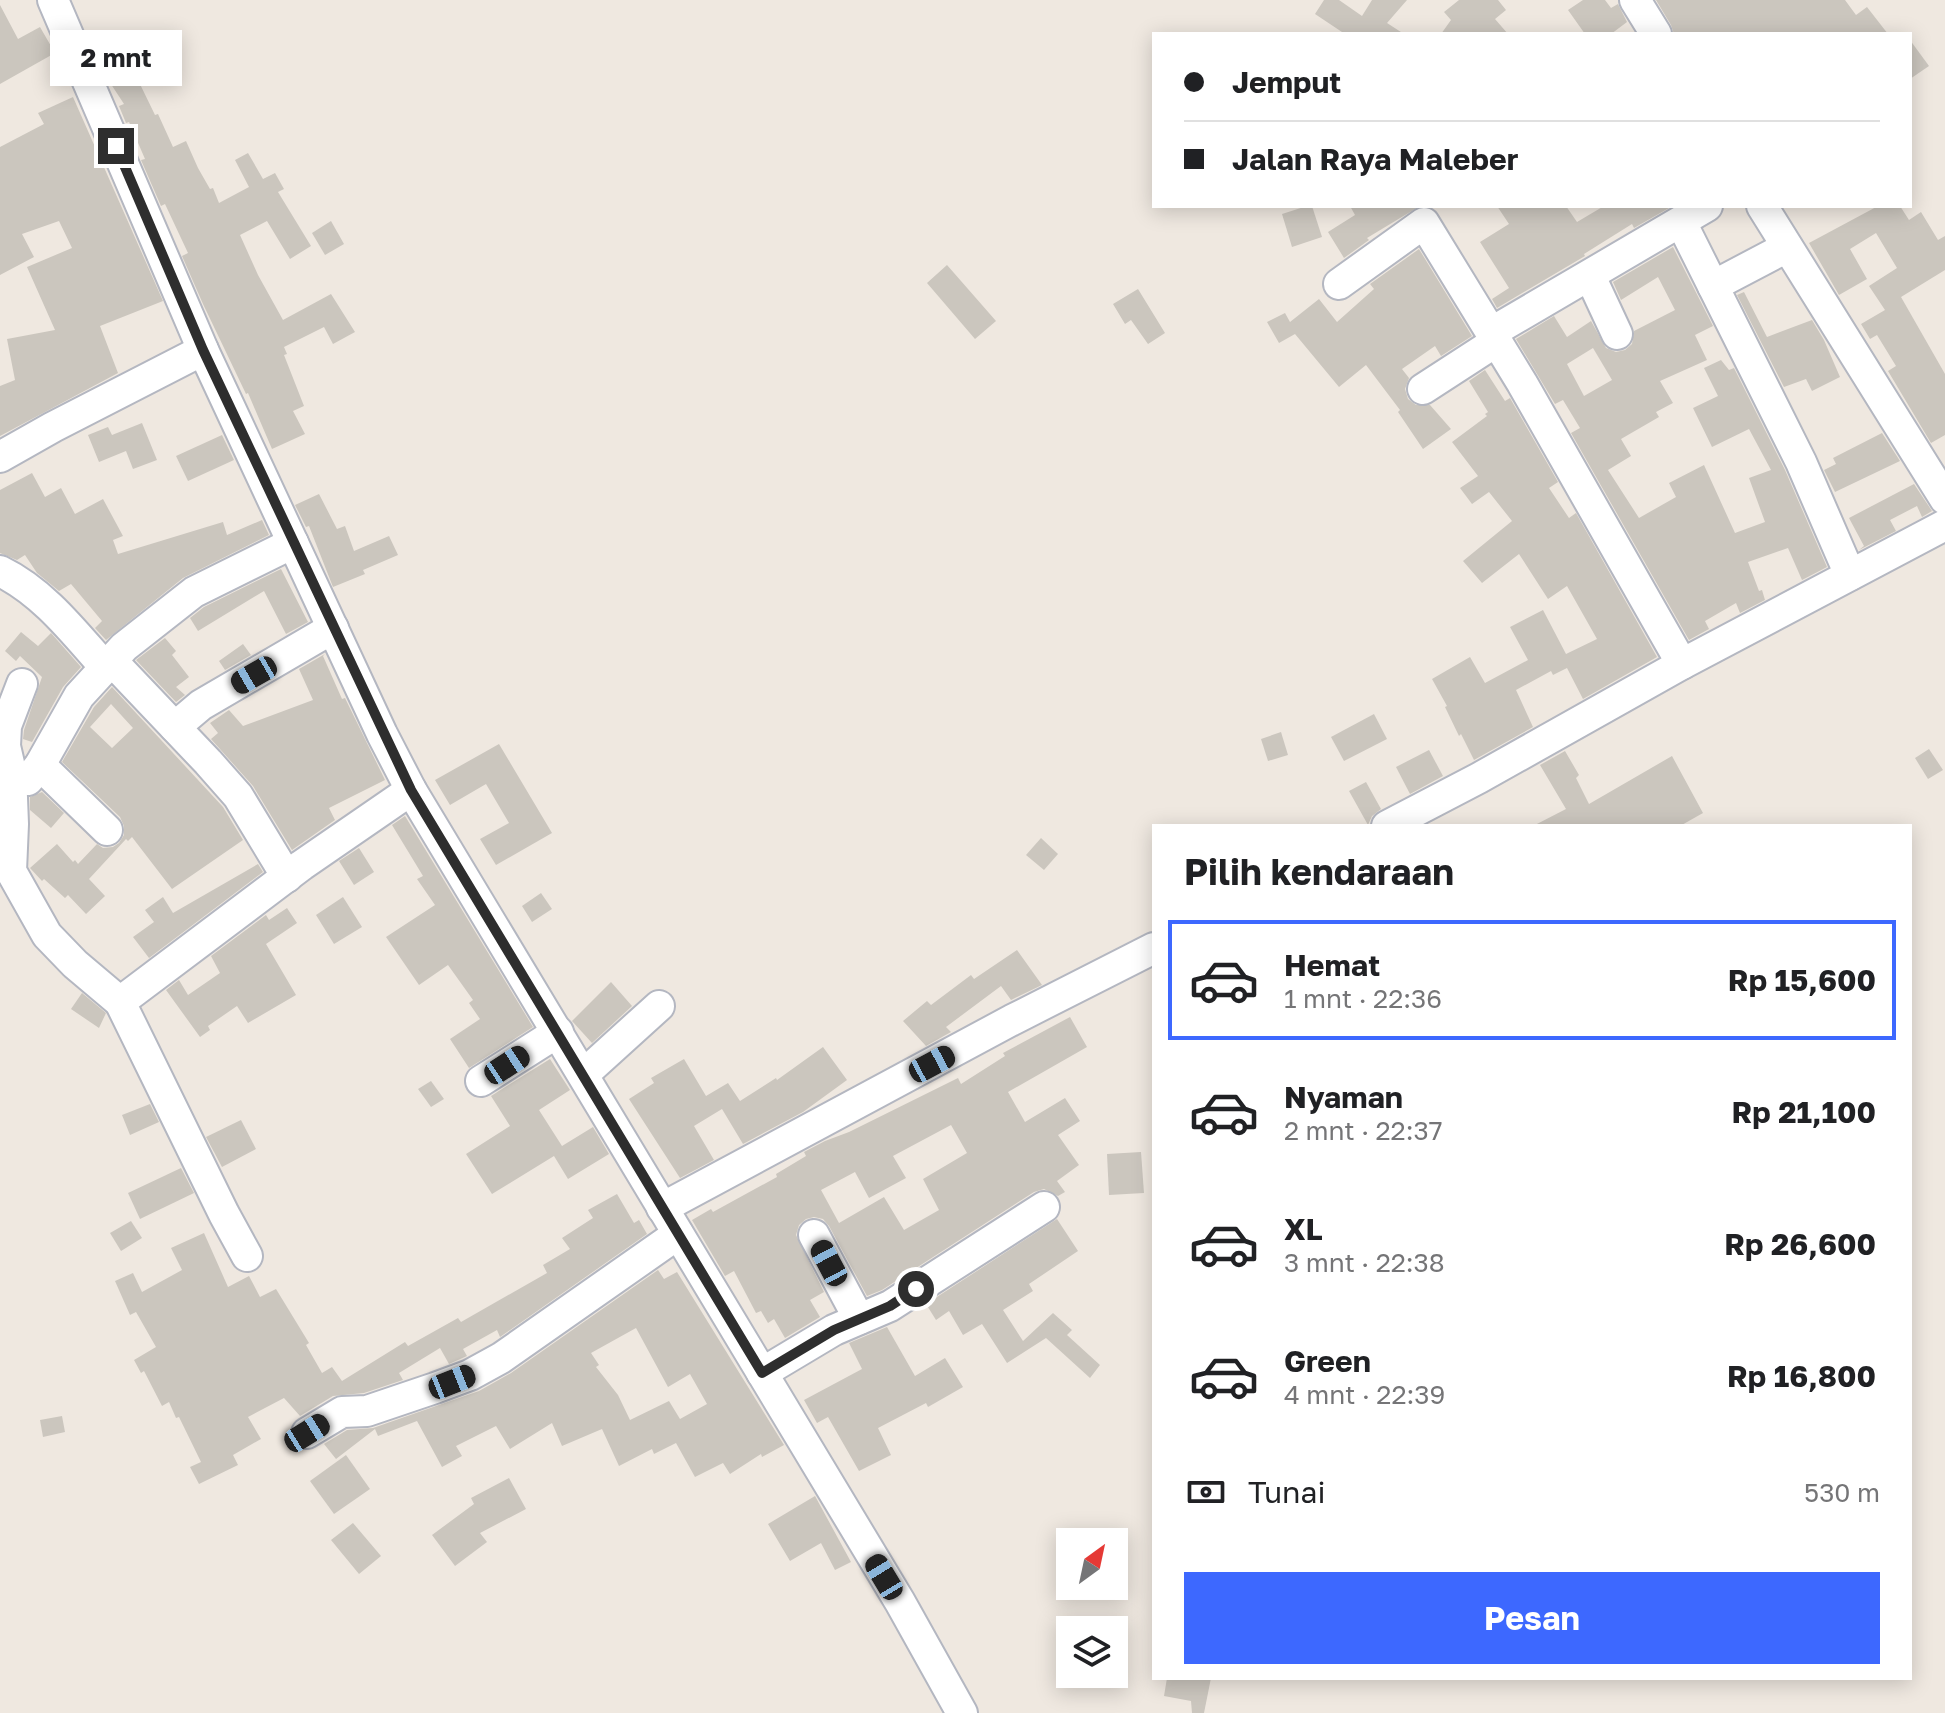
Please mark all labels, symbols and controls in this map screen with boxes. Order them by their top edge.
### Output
callout: 2 mnt [50,30,182,86]
text: 2 mnt [80,42,152,73]
text: Jemput [1232,64,1341,100]
route end [98,128,134,164]
text: Jalan Raya Maleber [1232,141,1518,177]
car [227,653,281,697]
text: Pilih kendaraan [1184,850,1454,893]
icon: car [1188,944,1260,1016]
text: Hemat [1284,947,1380,983]
text: Rp 15,600 [1728,962,1876,998]
text: 1 mnt · 22:36 [1284,983,1442,1014]
car [480,1042,534,1088]
car [905,1042,959,1086]
icon: car [1188,1076,1260,1148]
text: Nyaman [1284,1079,1403,1115]
text: Rp 21,100 [1731,1094,1876,1130]
text: 2 mnt · 22:37 [1284,1115,1442,1146]
icon: car [1188,1208,1260,1280]
text: XL [1284,1211,1323,1247]
text: Rp 26,600 [1724,1226,1876,1262]
car [807,1236,851,1290]
text: 3 mnt · 22:38 [1284,1247,1445,1278]
route start [898,1271,934,1307]
icon: car [1188,1340,1260,1412]
text: Green [1284,1343,1371,1379]
text: Rp 16,800 [1727,1358,1876,1394]
car [425,1362,479,1402]
text: 4 mnt · 22:39 [1284,1379,1445,1410]
car [280,1410,334,1456]
icon: cash [1184,1470,1228,1514]
text: Tunai [1248,1474,1326,1510]
text: 530 m [1804,1477,1880,1508]
north arrow [1056,1528,1128,1600]
map controls [1056,1528,1128,1688]
car [861,1550,907,1604]
button: Pesan [1184,1572,1880,1664]
button: layers [1056,1616,1128,1688]

